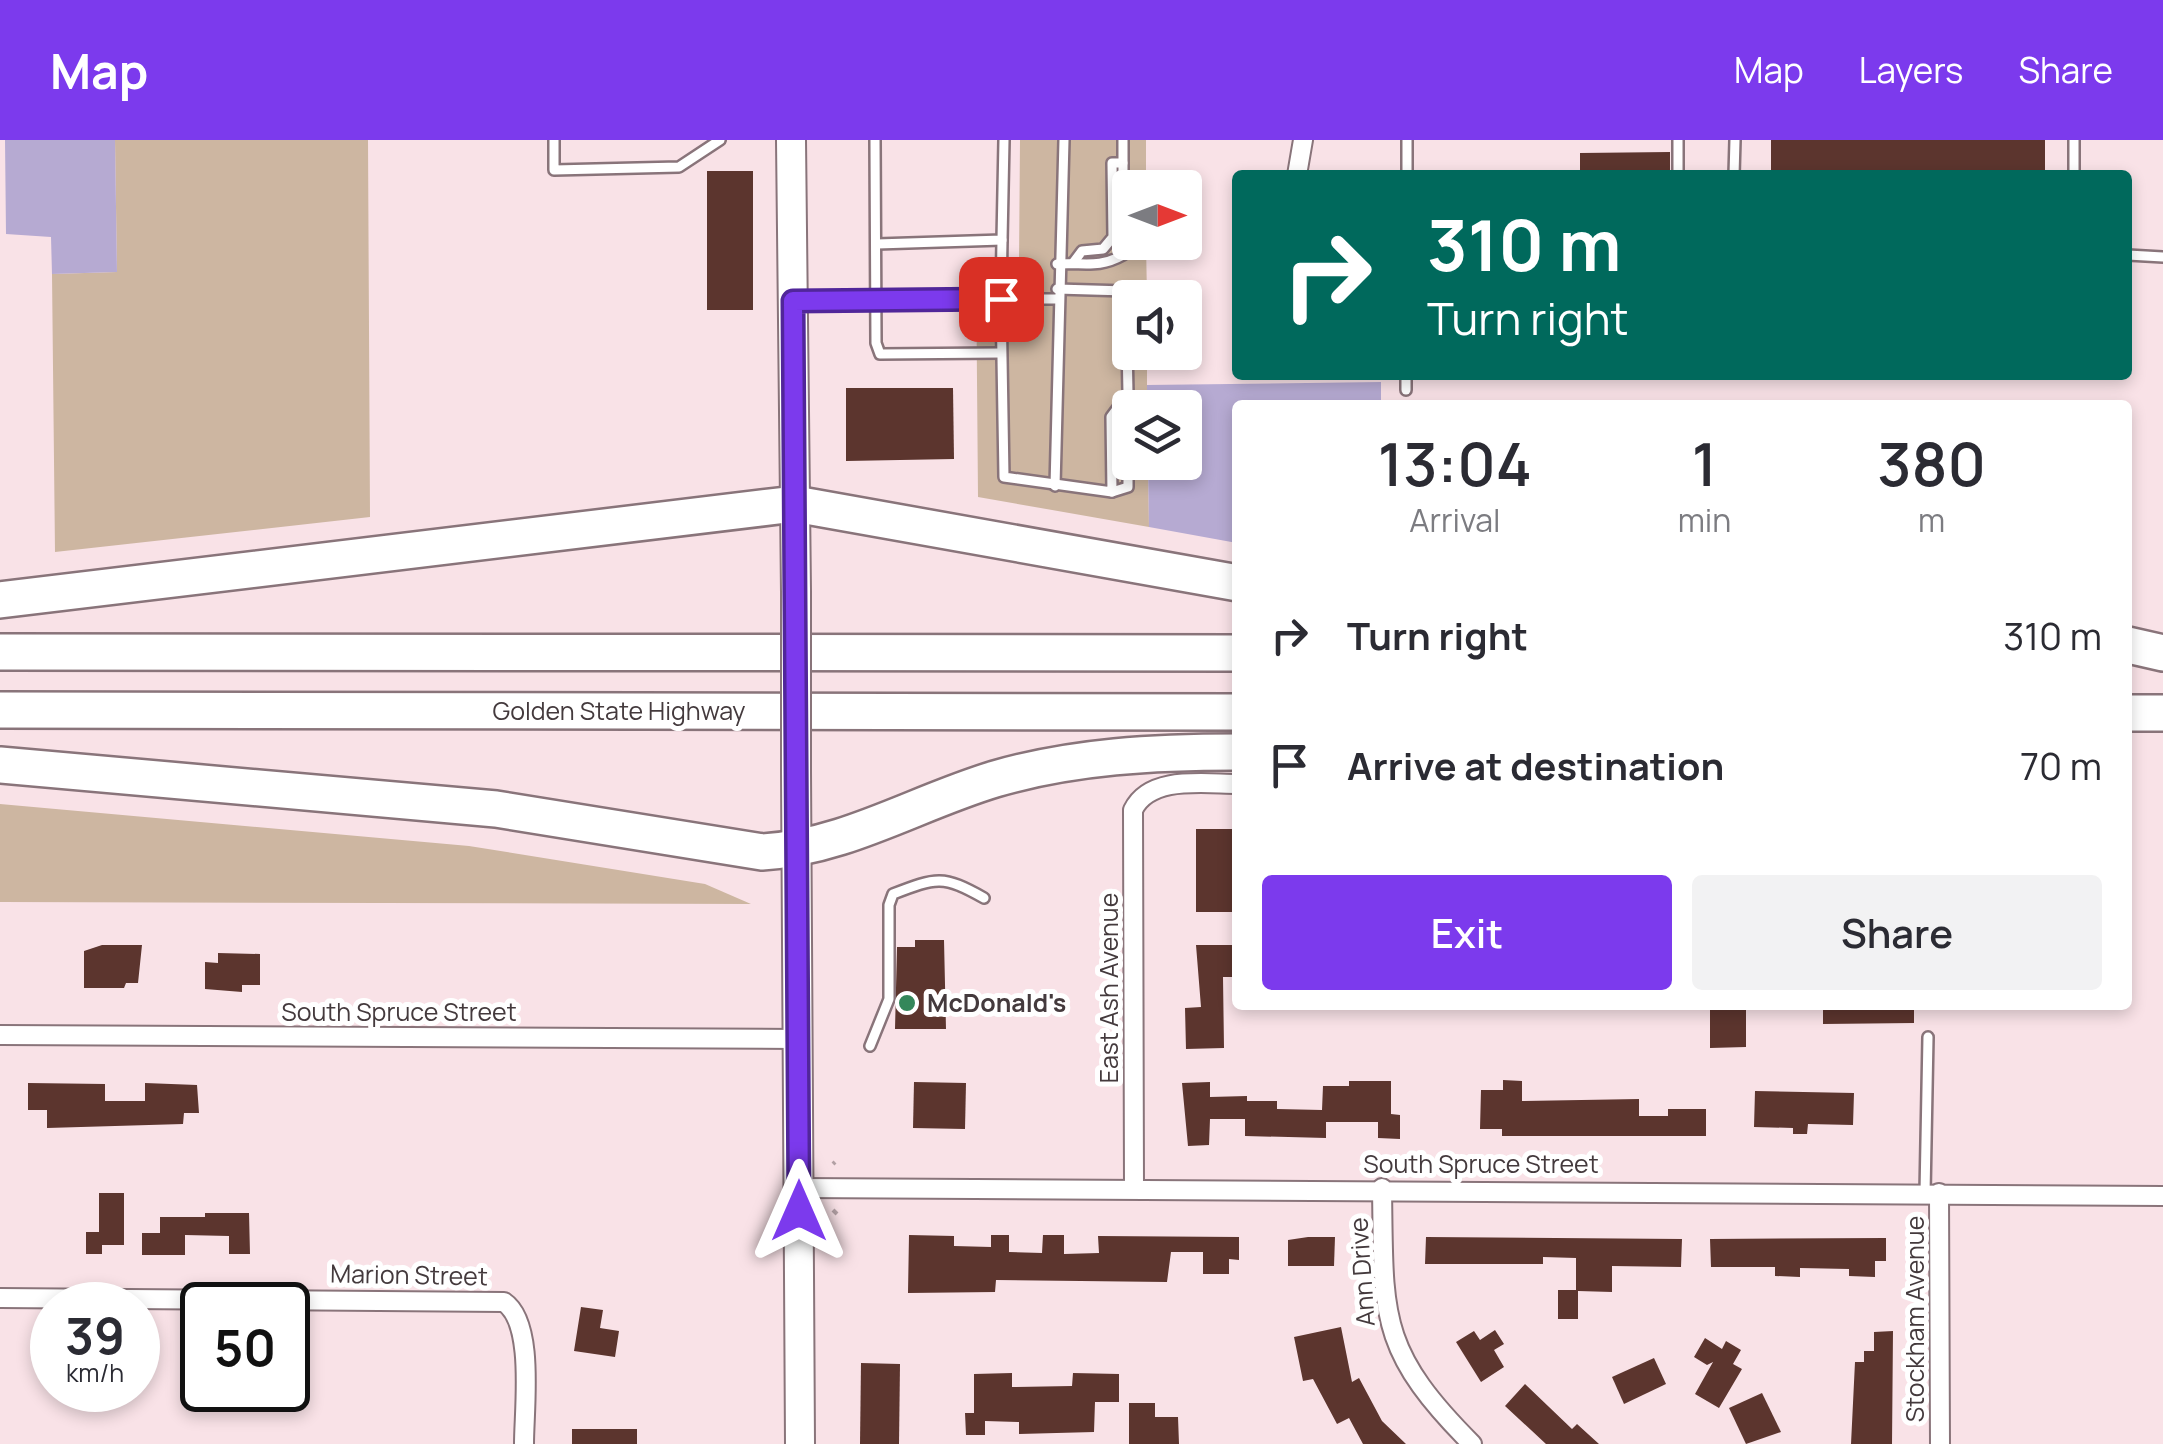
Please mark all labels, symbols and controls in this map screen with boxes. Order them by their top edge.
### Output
text: Map [50,38,148,103]
text: Map [1734,46,1804,94]
text: Layers [1859,46,1963,94]
text: Share [2018,46,2113,94]
north arrow [1112,170,1202,260]
map controls [1112,170,1202,480]
text: 310 m [1427,196,1621,292]
icon: right [1262,210,1392,340]
pin [959,257,1044,342]
icon: arrive [974,272,1029,327]
button: sound [1112,280,1202,370]
text: Turn right [1427,287,1628,349]
button: layers [1112,390,1202,480]
text: 13:04 [1378,422,1532,504]
text: 1 [1692,422,1717,504]
text: 380 [1877,422,1986,504]
text: Arrival [1409,498,1501,542]
text: min [1678,498,1731,542]
text: m [1918,498,1945,542]
icon: right [1262,608,1317,663]
text: Turn right [1347,609,1528,661]
text: 310 m [2003,609,2102,661]
street label: Golden State Highway [493,693,745,728]
icon: arrive [1262,738,1317,793]
text: Arrive at destination [1347,739,1724,791]
text: 70 m [2020,739,2102,791]
button: Exit [1262,875,1672,990]
button: Share [1692,875,2102,990]
street label: East Ash Avenue [1091,893,1126,1083]
place label: McDonald's [927,985,1066,1020]
marker: McDonald's [896,992,918,1014]
street label: South Spruce Street [281,994,517,1029]
street label: South Spruce Street [1363,1146,1599,1181]
position arrow [747,1159,851,1263]
street label: Ann Drive [1340,1216,1383,1328]
street label: Stockham Avenue [1897,1216,1932,1422]
street label: Marion Street [330,1256,488,1293]
speed limit sign: 50 [180,1282,310,1412]
text: 39 [65,1301,125,1369]
text: km/h [66,1355,124,1390]

